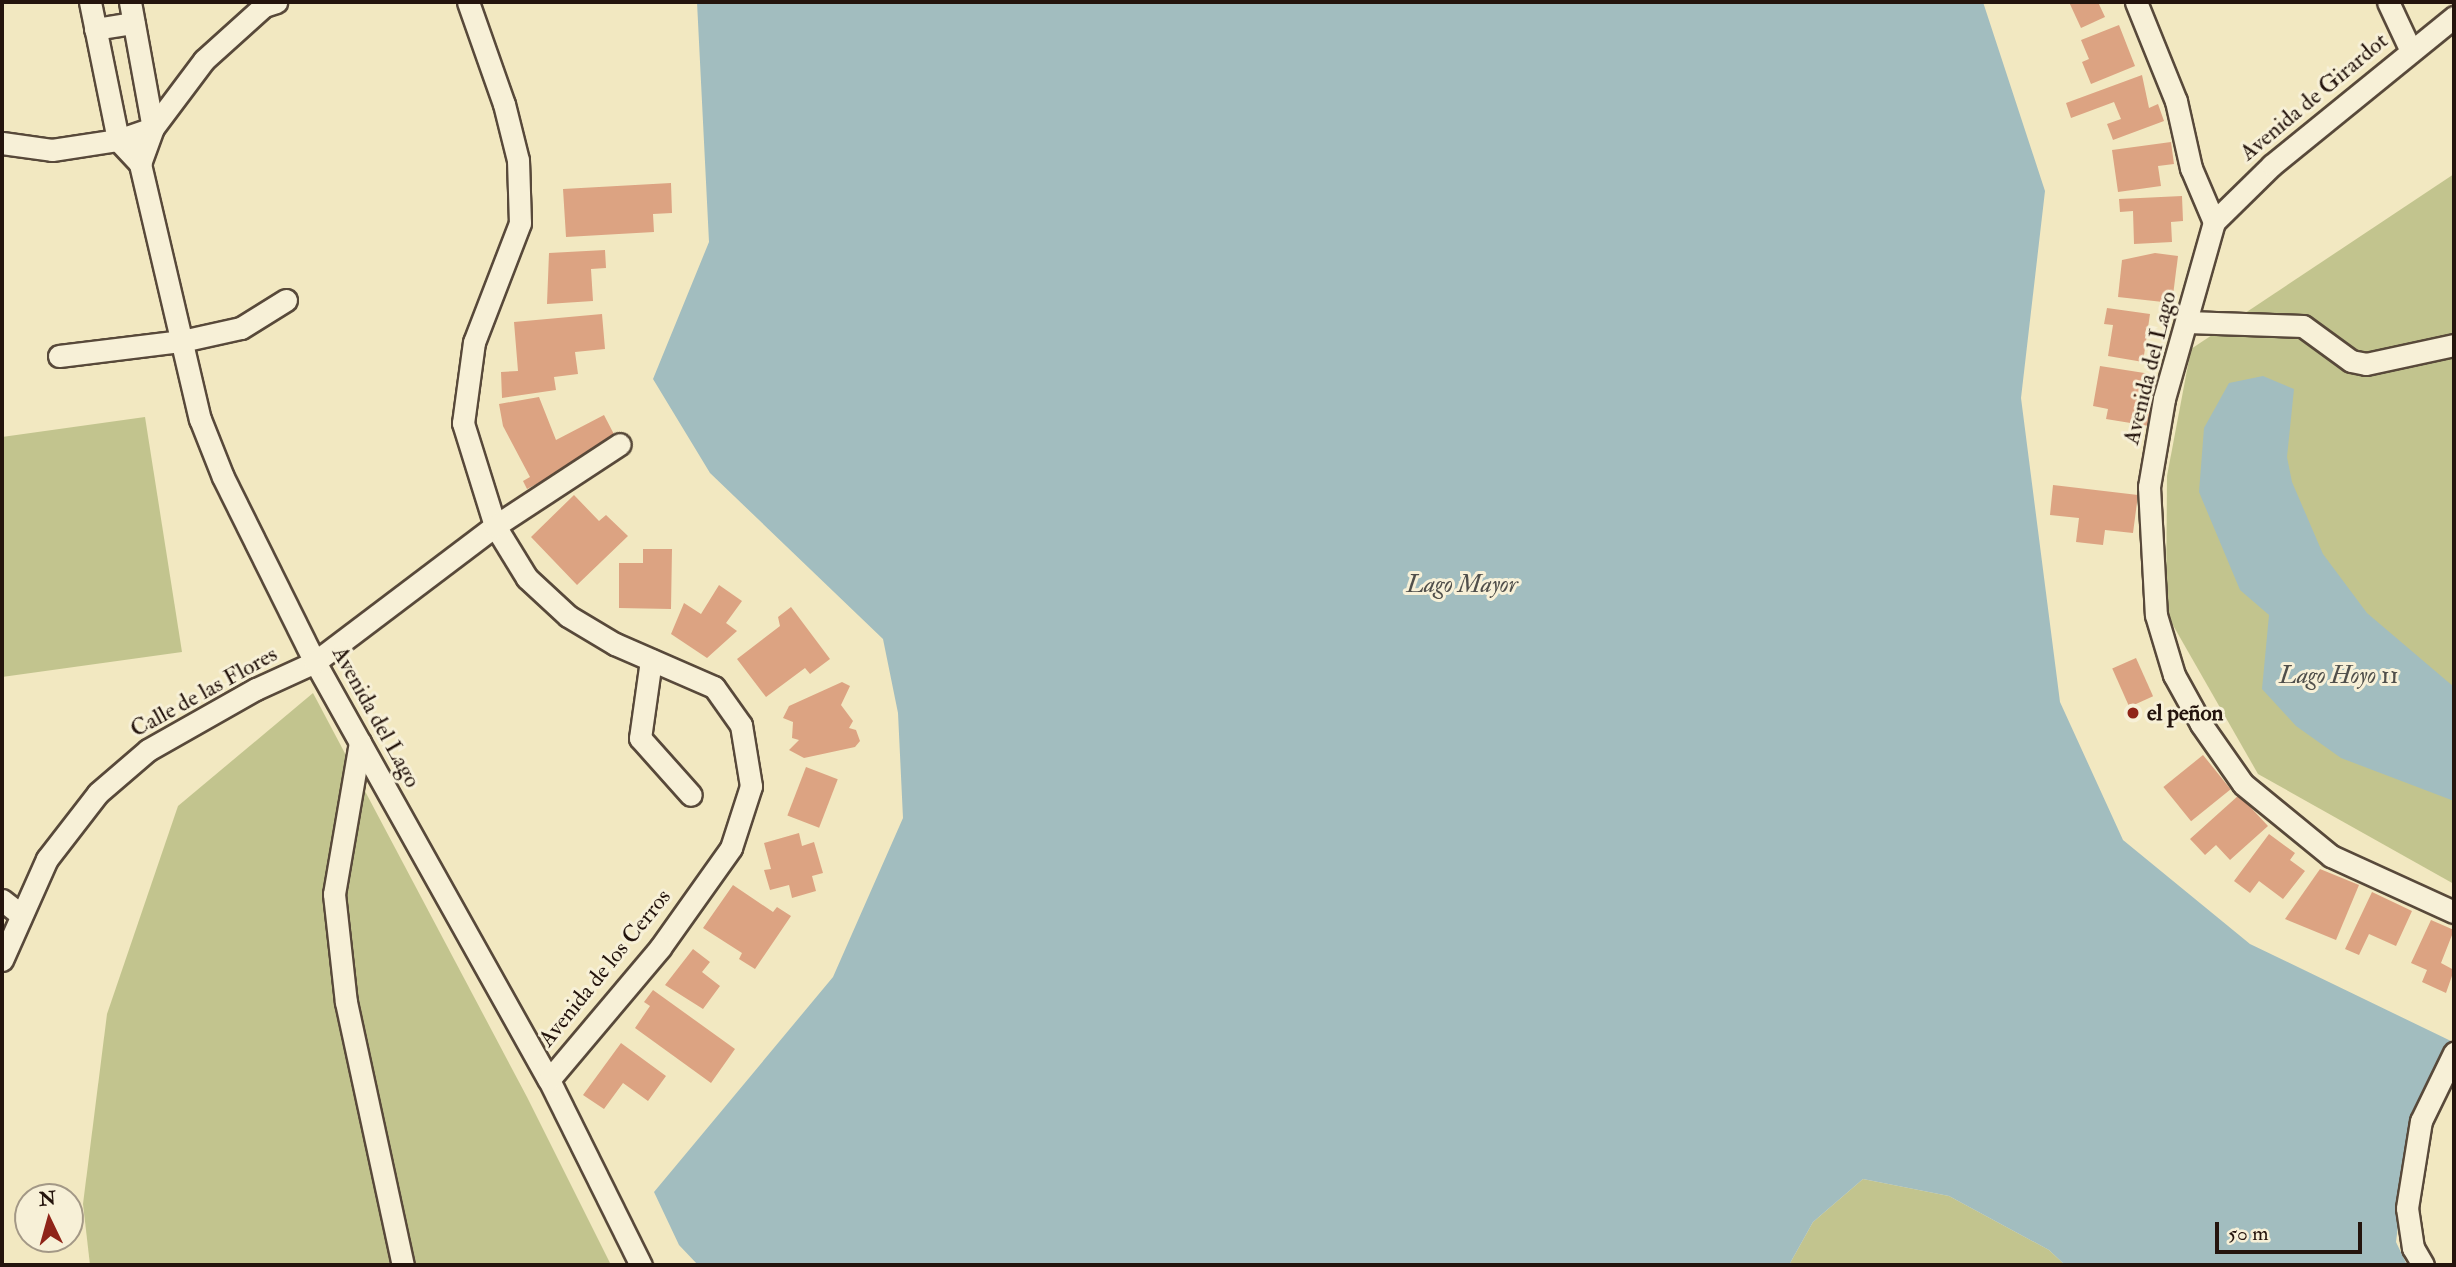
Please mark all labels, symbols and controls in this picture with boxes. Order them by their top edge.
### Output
street label: Avenida de Girardot [2235,27,2393,167]
street label: Avenida del Lago [2118,288,2182,448]
water label: Lago Mayor [1406,571,1518,599]
street label: Calle de las Flores [126,640,282,744]
street label: Avenida del Lago [326,642,426,792]
water label: Lago Hoyo 11 [2279,662,2399,690]
place label: el peñon [2147,699,2223,727]
marker: el peñon [2125,705,2141,721]
street label: Avenida de los Cerros [533,884,677,1052]
north arrow [14,1183,84,1253]
text: N [38,1186,57,1212]
scale bar [2218,1208,2365,1252]
text: 50 m [2228,1220,2269,1247]

